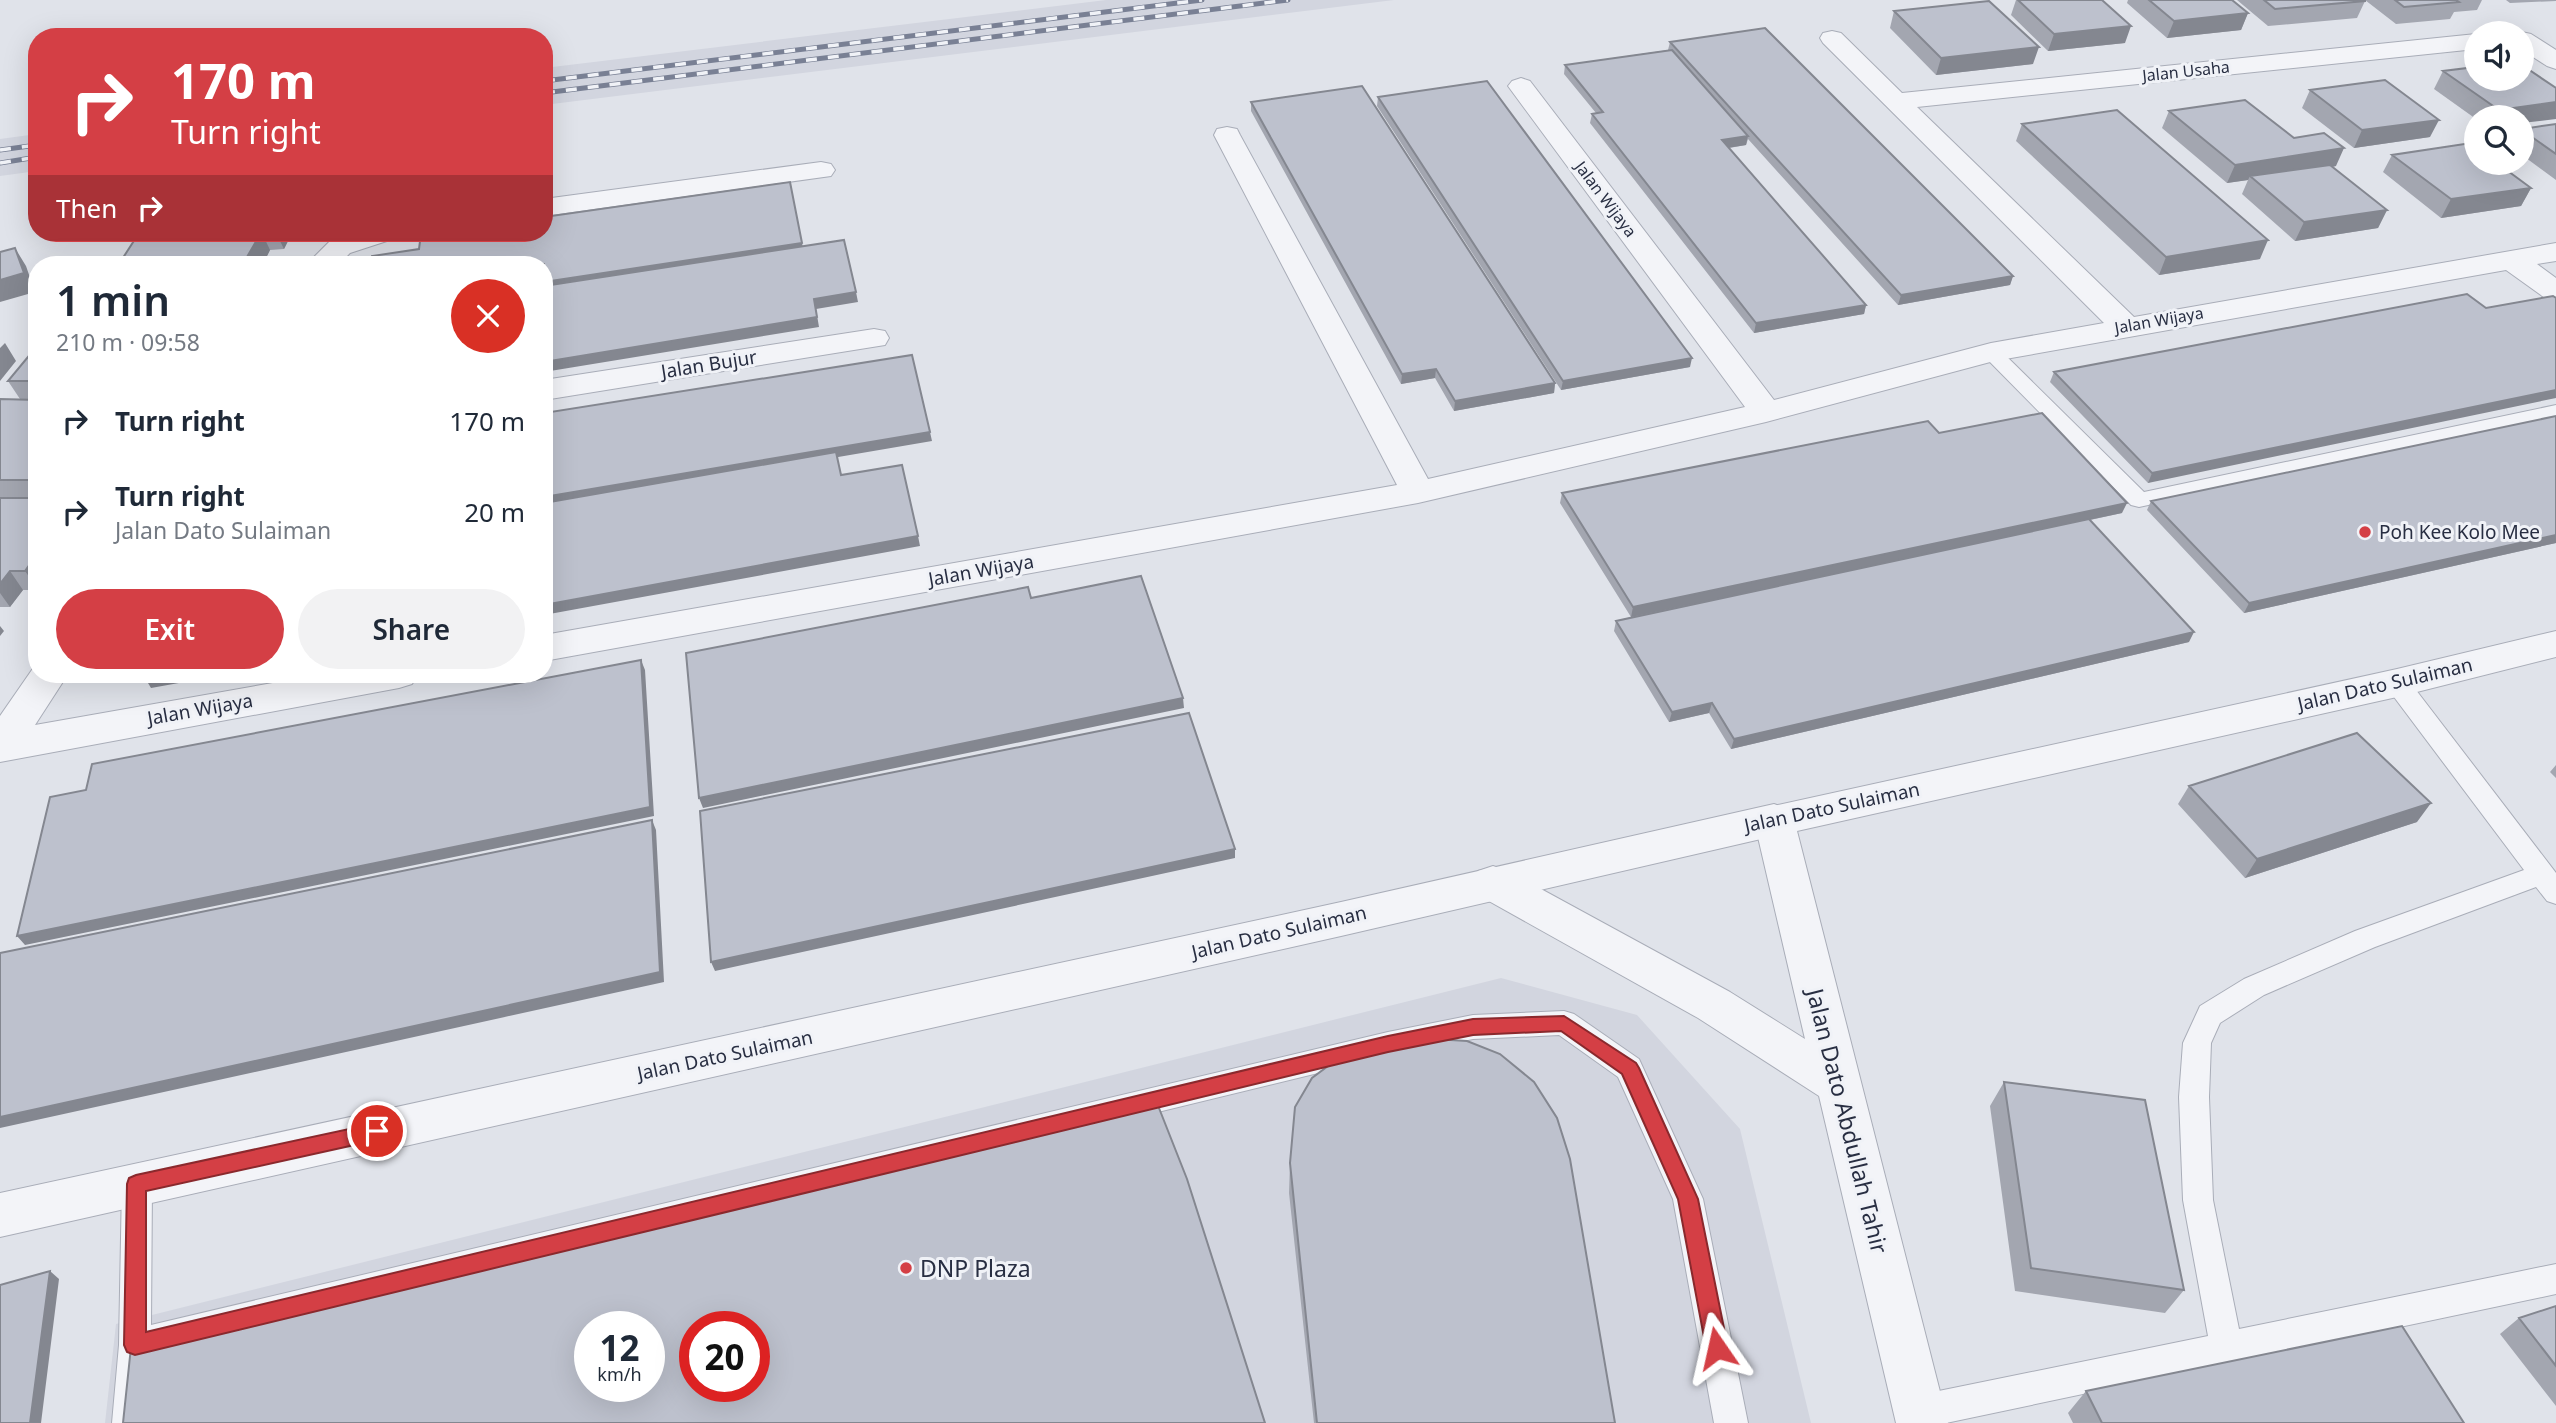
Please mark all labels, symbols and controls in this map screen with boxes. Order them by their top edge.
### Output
map controls [2464,21,2534,175]
button: sound [2464,21,2534,91]
text: 170 m [171,47,316,113]
street label: Jalan Usaha [2139,55,2231,87]
icon: right [56,56,147,147]
button: search [2464,105,2534,175]
text: Turn right [171,110,321,153]
street label: Jalan Wijaya [1569,155,1642,241]
icon: right [131,189,169,227]
text: Then [56,190,117,226]
text: 1 min [56,271,170,328]
button: close [451,279,525,353]
street label: Jalan Wijaya [2111,301,2205,339]
text: 210 m · 09:58 [56,326,200,358]
street label: Jalan Bujur [657,344,759,385]
icon: right [56,402,94,440]
text: Turn right [115,403,245,439]
text: 170 m [449,403,525,439]
text: Turn right [115,478,245,514]
icon: right [56,493,94,531]
text: 20 m [464,494,525,530]
text: Jalan Dato Sulaiman [115,514,331,546]
place label: Poh Kee Kolo Mee [2379,519,2540,545]
marker: Poh Kee Kolo Mee [2357,524,2373,540]
street label: Jalan Wijaya [924,548,1036,592]
button: Exit [56,589,284,669]
button: Share [298,589,525,669]
street label: Jalan Dato Sulaiman [2293,651,2475,717]
street label: Jalan Wijaya [143,687,255,731]
street label: Jalan Dato Sulaiman [1740,776,1922,839]
street label: Jalan Dato Sulaiman [1187,899,1369,965]
street label: Jalan Dato Abdullah Tahir [1799,983,1897,1257]
street label: Jalan Dato Sulaiman [633,1024,815,1087]
pin [347,1101,407,1161]
icon: arrive [358,1112,396,1150]
place label: DNP Plaza [920,1252,1031,1284]
marker: DNP Plaza [898,1260,914,1276]
speed limit sign: 20 [679,1311,770,1402]
position arrow [1680,1311,1754,1385]
text: 12 [599,1324,640,1371]
text: km/h [597,1362,642,1386]

